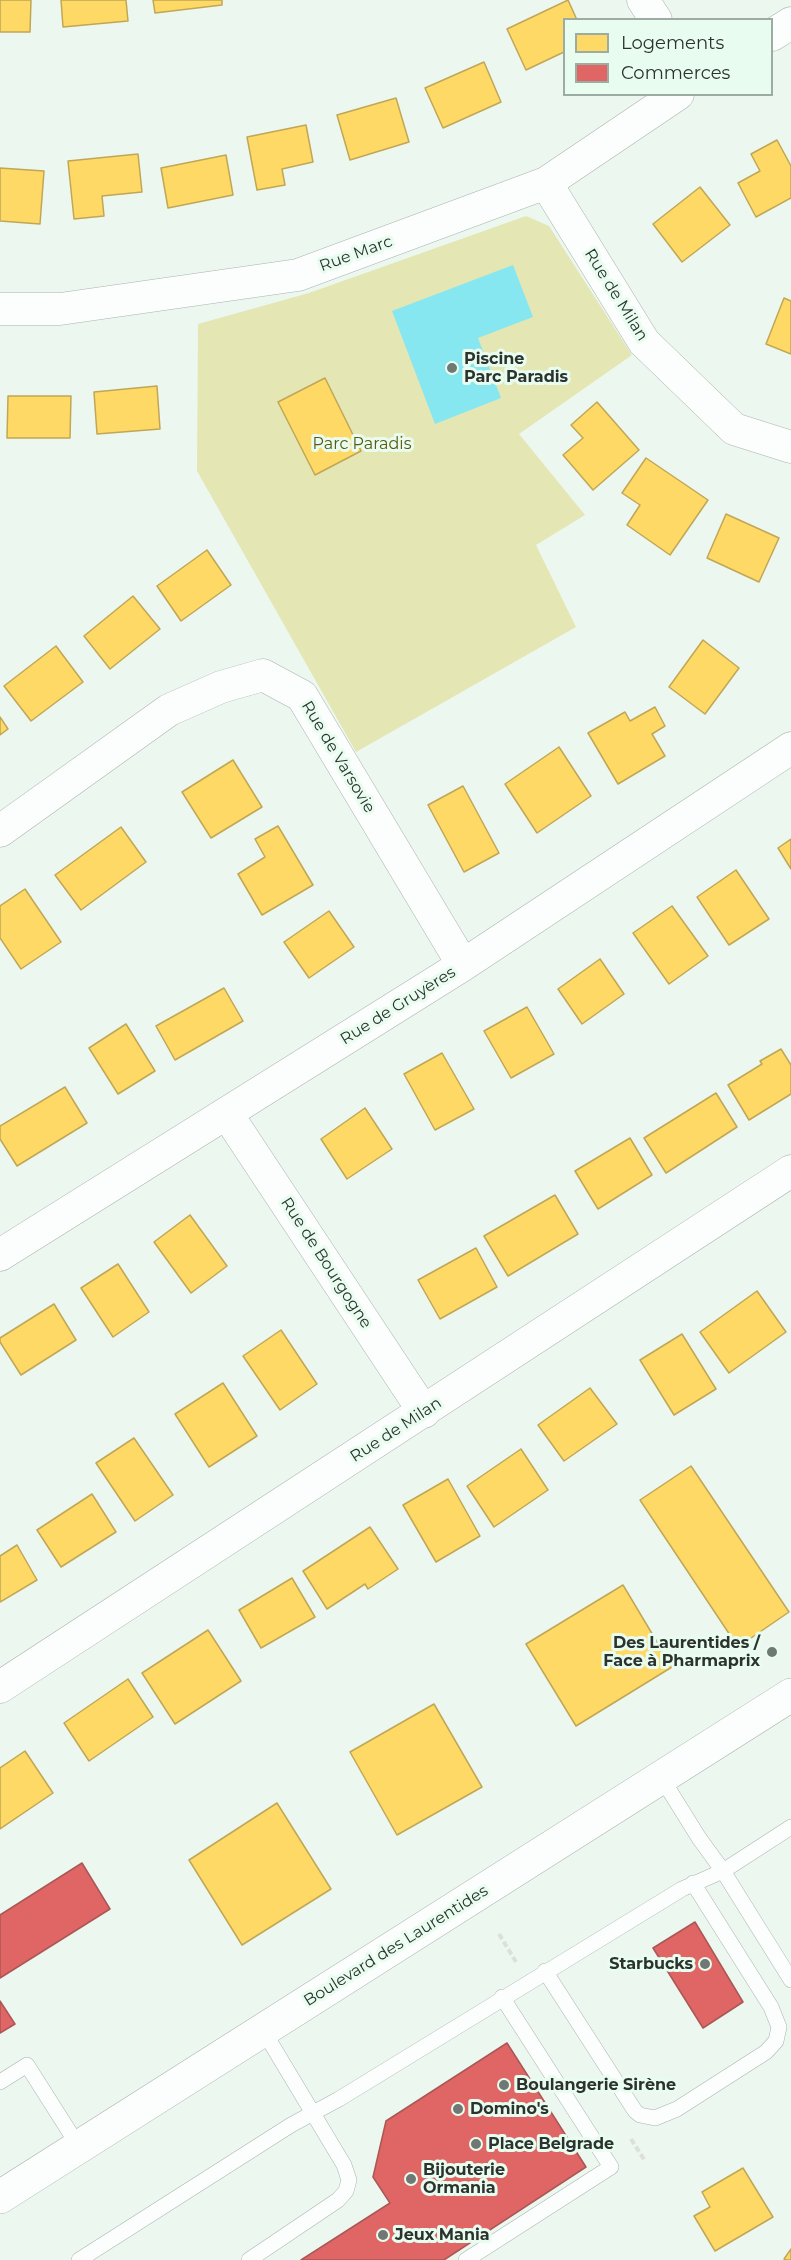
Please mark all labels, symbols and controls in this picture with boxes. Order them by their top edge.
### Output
legend [563,18,773,96]
text: Logements [621,32,724,54]
text: Commerces [621,62,730,84]
street label: Rue Marc [317,232,395,276]
street label: Rue de Milan [580,245,652,345]
place label: Piscine Parc Paradis [464,349,568,387]
marker: Piscine Parc Paradis [445,361,459,375]
park label: Parc Paradis [313,434,411,454]
street label: Rue de Varsovie [297,698,379,816]
street label: Rue de Gruyères [337,963,459,1049]
street label: Rue de Bourgogne [276,1194,376,1332]
street label: Rue de Milan [347,1393,445,1467]
place label: Des Laurentides / Face à Pharmaprix [603,1633,760,1671]
marker: Des Laurentides / Face à Pharmaprix [765,1645,779,1659]
street label: Boulevard des Laurentides [300,1881,492,2011]
place label: Starbucks [609,1954,693,1974]
marker: Starbucks [698,1957,712,1971]
place label: Boulangerie Sirène [516,2075,676,2095]
marker: Boulangerie Sirène [497,2078,511,2092]
place label: Domino's [470,2099,549,2119]
marker: Domino's [451,2102,465,2116]
place label: Place Belgrade [488,2134,614,2154]
marker: Place Belgrade [469,2137,483,2151]
place label: Bijouterie Ormania [423,2160,505,2198]
marker: Bijouterie Ormania [404,2172,418,2186]
place label: Jeux Mania [395,2225,490,2245]
marker: Jeux Mania [376,2228,390,2242]

